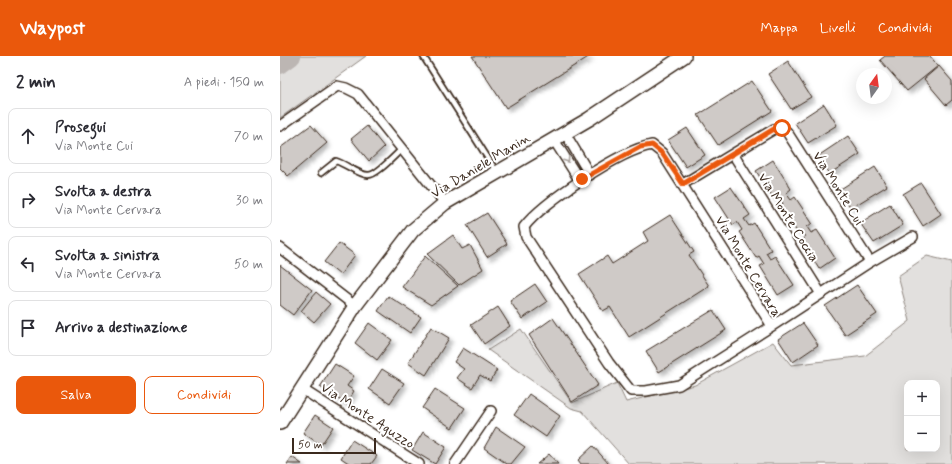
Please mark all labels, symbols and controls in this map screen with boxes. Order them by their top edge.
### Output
text: Waypost [20,16,85,41]
text: Mappa [760,19,798,37]
text: Livelli [820,19,856,37]
text: Condividi [878,19,932,37]
north arrow [856,68,892,104]
text: 2 min [16,71,56,93]
text: A piedi · 150 m [184,74,264,91]
text: Prosegui [55,118,106,138]
route start [773,119,791,137]
icon: ahead [17,125,39,147]
text: 70 m [234,128,263,145]
street label: Via Daniele Manin [427,129,534,203]
text: Via Monte Cui [55,138,133,155]
street label: Via Monte Cui [808,148,868,229]
one-way arrow [562,156,570,163]
route end [573,170,591,188]
street label: Via Monte Coccia [754,170,823,266]
text: Svolta a destra [55,182,152,202]
icon: right [17,189,39,211]
text: 30 m [236,192,263,209]
text: Via Monte Cervara [55,202,162,219]
street label: Via Monte Cervara [711,213,785,320]
text: Svolta a sinistra [55,246,160,266]
icon: left [17,253,39,275]
text: 50 m [234,256,263,273]
text: Via Monte Cervara [55,266,162,283]
icon: arrive [17,317,39,339]
text: Arrivo a destinazione [55,318,188,338]
button: Salva [16,376,136,414]
button: Condividi [144,376,264,414]
street label: Via Monte Aguzzo [317,379,418,453]
map controls [904,380,940,452]
button: + [904,380,940,416]
button: − [904,416,940,452]
scale bar [292,436,376,455]
text: 50 m [298,438,323,452]

